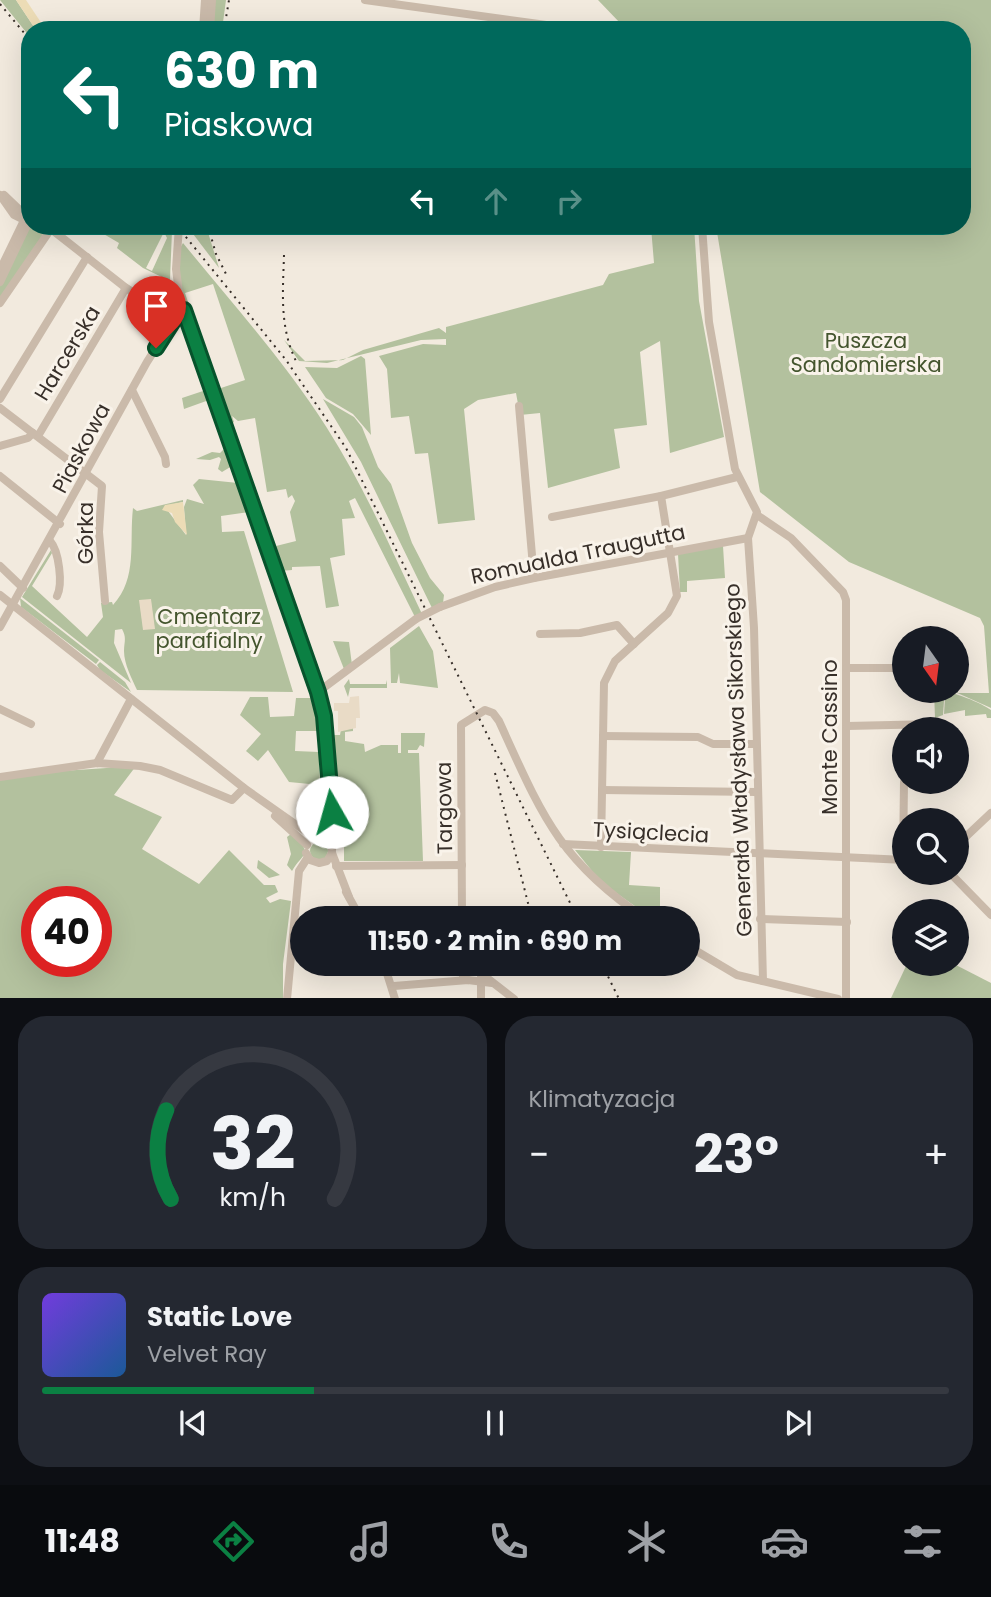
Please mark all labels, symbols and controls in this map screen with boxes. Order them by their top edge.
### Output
text: 630 m [164,37,319,105]
icon: left [49,49,140,140]
text: Piaskowa [164,102,314,147]
icon: left [404,182,442,220]
icon: ahead [477,182,515,220]
icon: right [550,182,588,220]
pin [126,276,186,348]
icon: arrive [137,287,175,325]
street label: Harcerska [27,300,107,406]
park label: Puszcza Sandomierska [790,326,942,379]
street label: Piaskowa [45,398,117,498]
street label: Górka [71,502,100,564]
street label: Romualda Traugutta [468,517,688,591]
street label: Generała Władysława Sikorskiego [717,583,759,937]
park label: Cmentarz parafialny [155,602,263,655]
north arrow [892,626,970,704]
map controls [892,626,969,976]
street label: Monte Cassino [815,659,844,815]
button: sound [892,717,969,794]
street label: Targowa [429,762,459,854]
position arrow [295,775,369,849]
button: search [892,808,969,885]
street label: Tysiąclecia [592,814,710,850]
speed limit sign: 40 [21,886,112,977]
button: layers [892,899,969,976]
text: 11:50 · 2 min · 690 m [368,923,622,959]
text: Klimatyzacja [529,1083,675,1115]
text: 32 [209,1093,295,1194]
text: 23° [694,1118,779,1191]
text: − [529,1128,549,1181]
text: + [923,1128,949,1181]
text: km/h [219,1179,286,1214]
text: Static Love [147,1299,292,1335]
text: Velvet Ray [147,1338,267,1370]
icon: previous [174,1404,212,1442]
icon: pause [476,1404,514,1442]
icon: next [779,1404,817,1442]
icon: directions [209,1517,258,1566]
icon: music [346,1517,395,1566]
icon: phone [484,1517,533,1566]
icon: climate [622,1517,671,1566]
icon: car [760,1517,809,1566]
icon: filters [898,1517,947,1566]
text: 11:48 [44,1518,120,1563]

